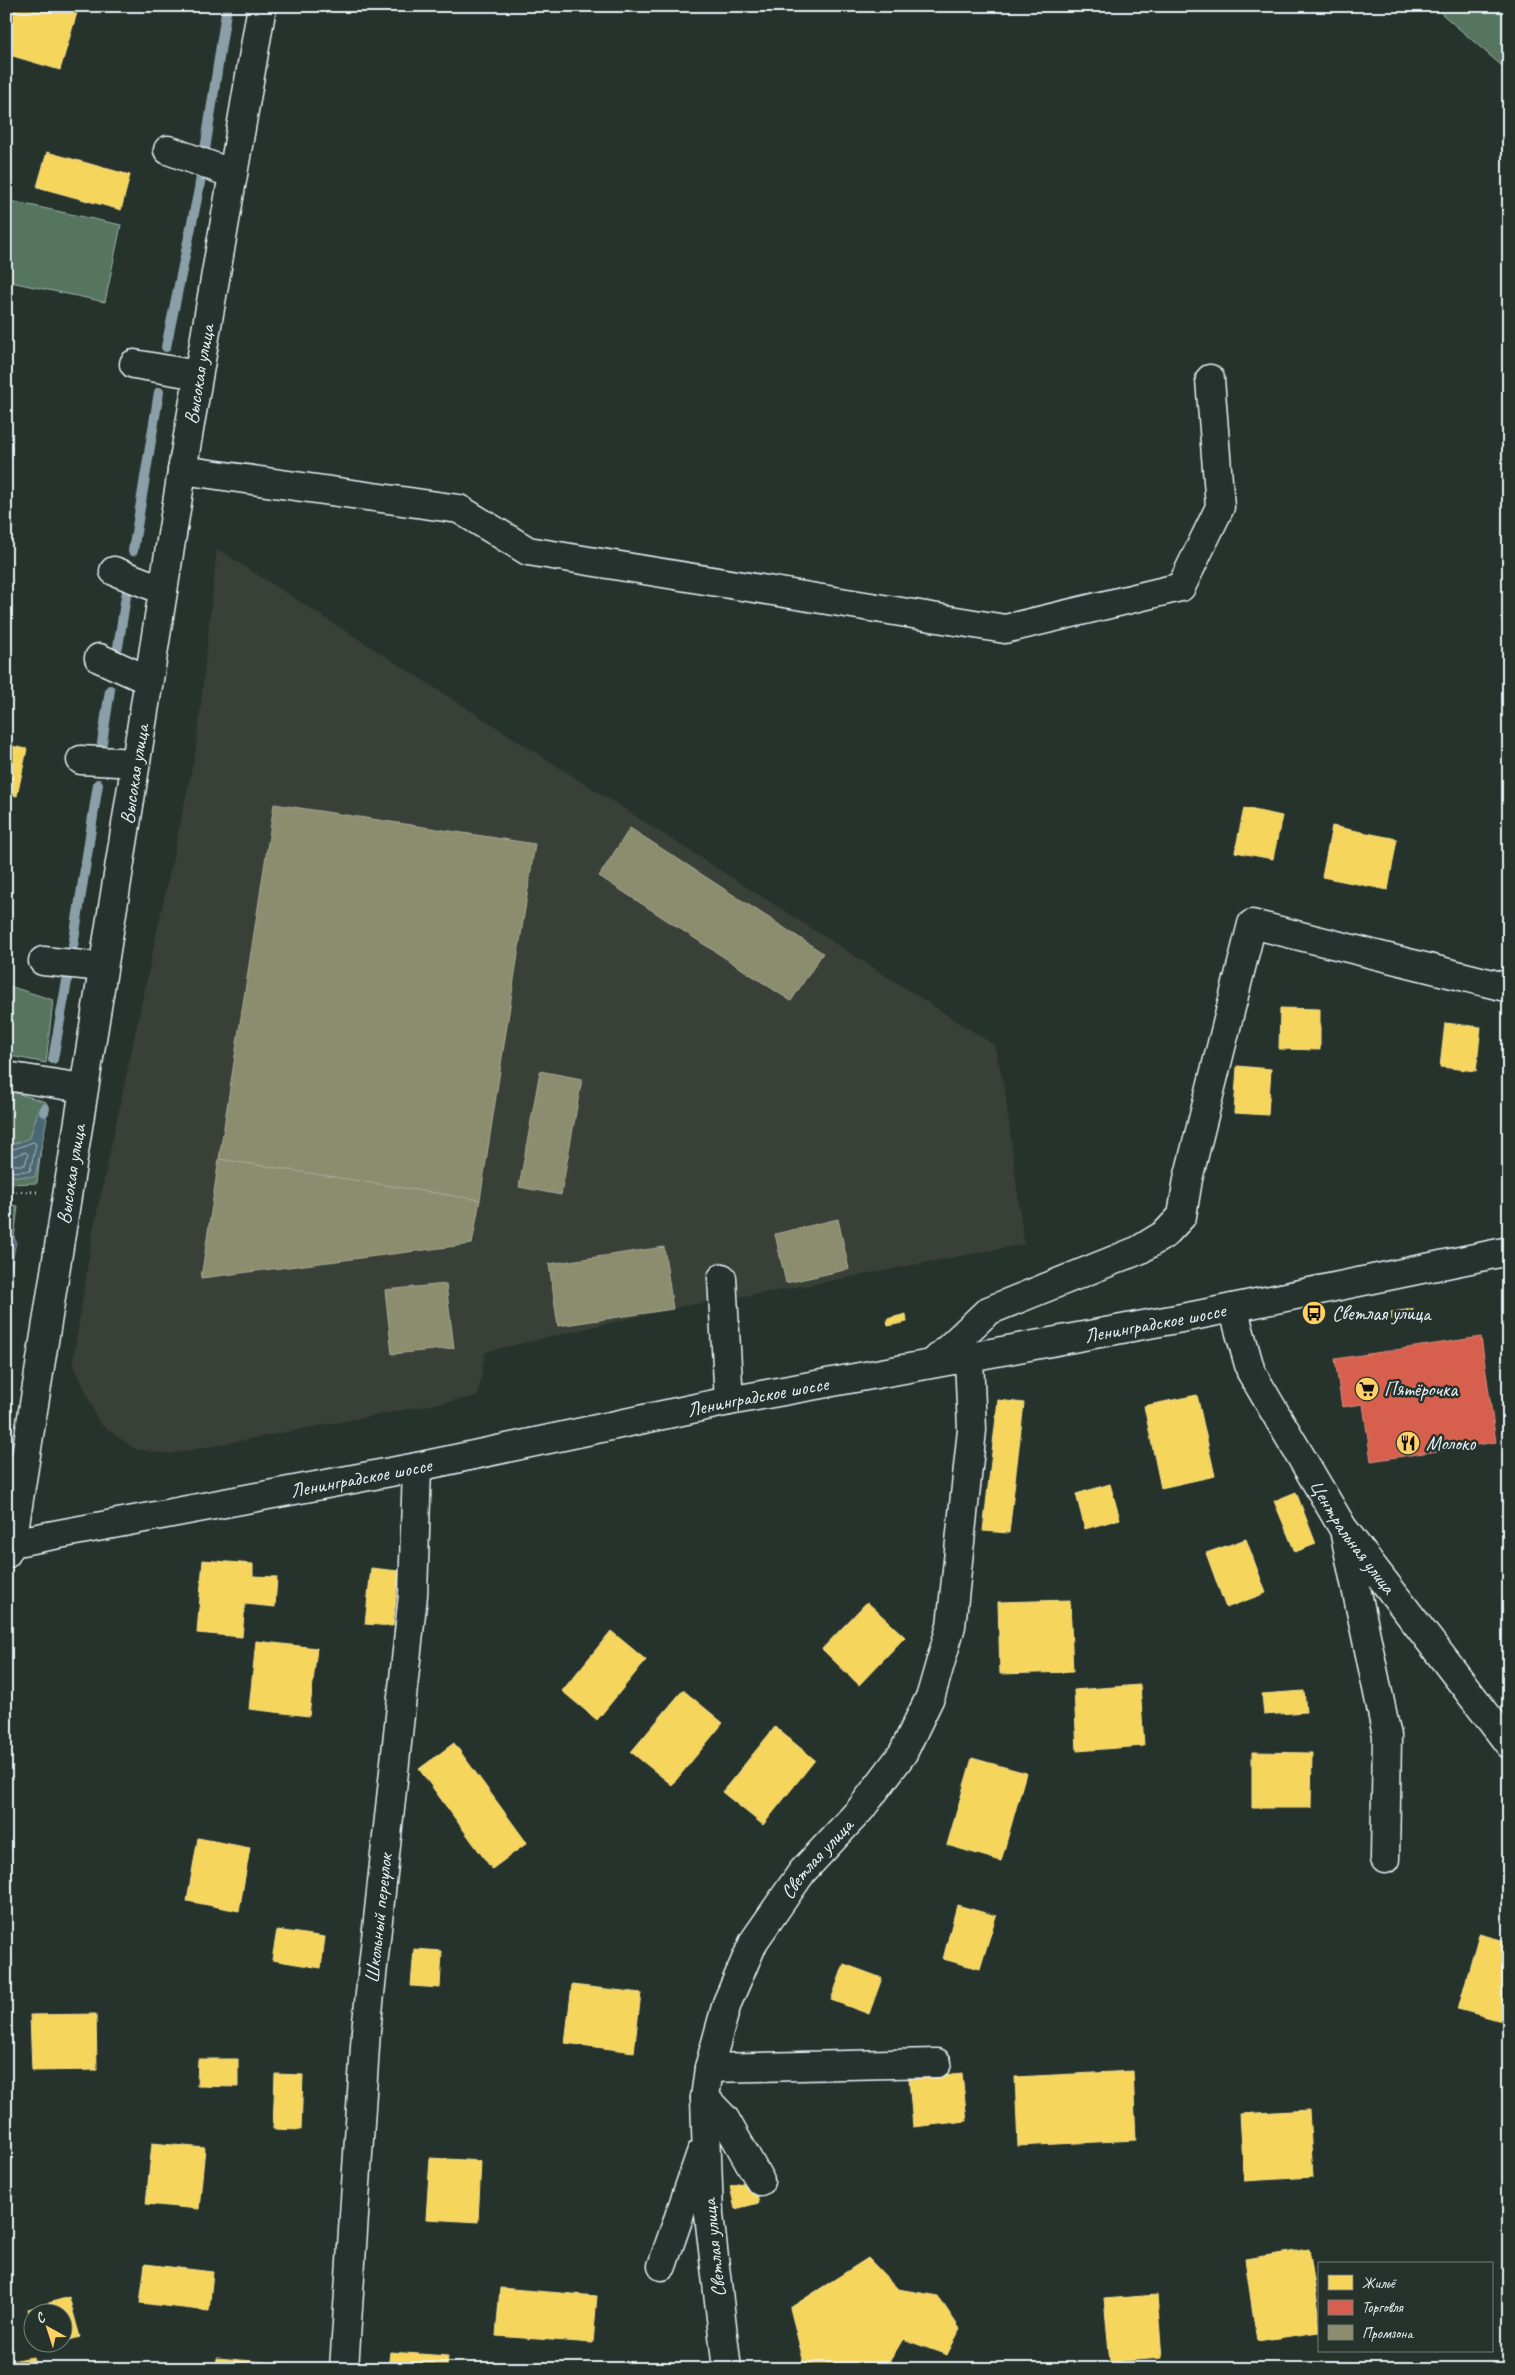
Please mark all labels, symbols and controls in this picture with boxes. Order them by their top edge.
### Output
street label: Высокая улица [178,321,220,426]
street label: Высокая улица [114,721,154,826]
street label: Высокая улица [50,1121,91,1226]
street label: Ленинградское шоссе [1082,1297,1229,1348]
bus stop icon: Светлая улица [1301,1300,1327,1326]
place label: Светлая улица [1332,1301,1432,1326]
street label: Ленинградское шоссе [685,1370,831,1422]
supermarket icon: Пятёрочка [1354,1376,1380,1402]
place label: Пятёрочка [1384,1377,1459,1402]
restaurant icon: Молоко [1395,1430,1421,1456]
place label: Молоко [1426,1431,1476,1456]
street label: Ленинградское шоссе [288,1451,435,1503]
street label: Центральная улица [1304,1475,1402,1600]
street label: Светлая улица [775,1812,859,1904]
street label: Школьный переулок [359,1851,398,1984]
street label: Светлая улица [696,2196,732,2298]
legend [1318,2262,1492,2352]
text: Жильё [1362,2274,1397,2293]
text: Торговля [1362,2298,1405,2317]
north arrow [22,2302,72,2352]
text: С [32,2308,50,2327]
text: Промзона [1362,2324,1414,2343]

